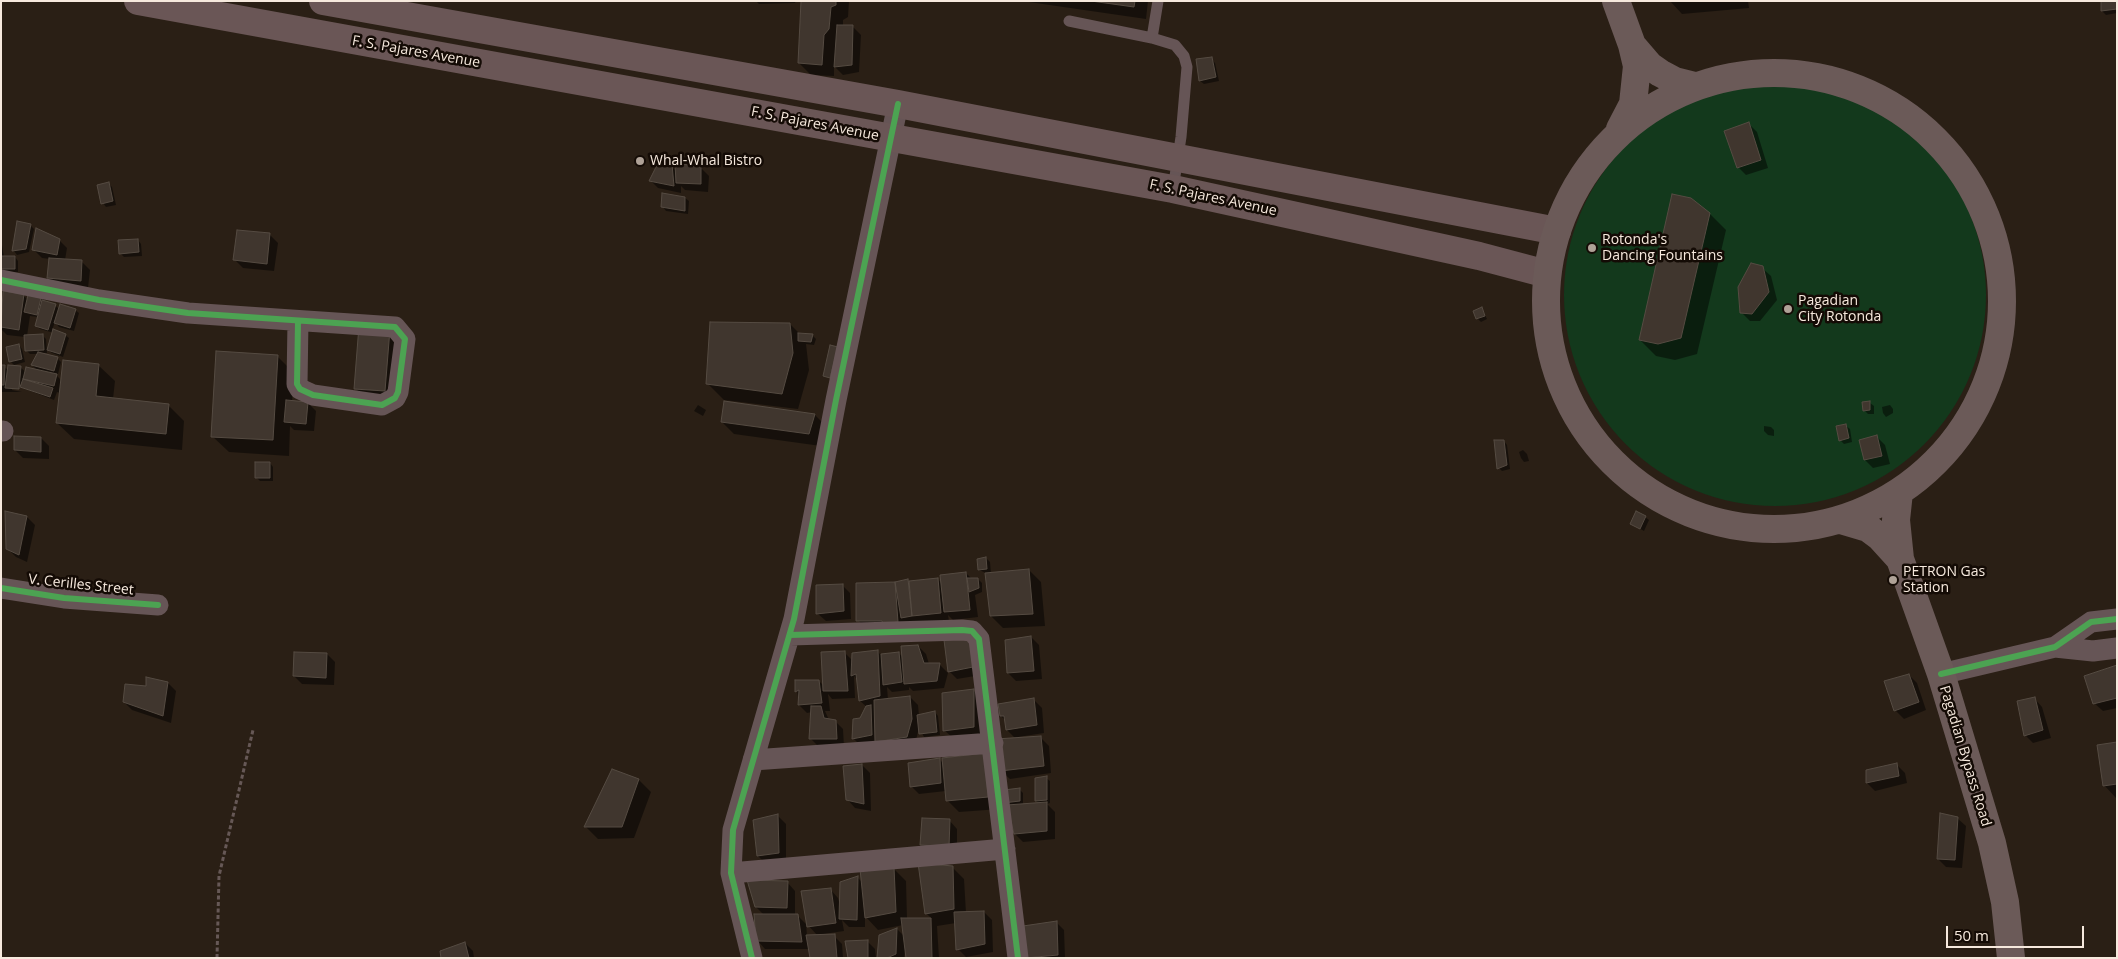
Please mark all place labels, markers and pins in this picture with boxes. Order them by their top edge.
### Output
place label: Whal-Whal Bistro [650,153,762,169]
marker: Whal-Whal Bistro [634,155,646,167]
place label: Rotonda's Dancing Fountains [1602,232,1723,264]
marker: Rotonda's Dancing Fountains [1586,242,1598,254]
place label: Pagadian City Rotonda [1798,293,1881,326]
marker: Pagadian City Rotonda [1782,303,1794,315]
place label: PETRON Gas Station [1903,564,1985,596]
marker: PETRON Gas Station [1887,574,1899,586]

